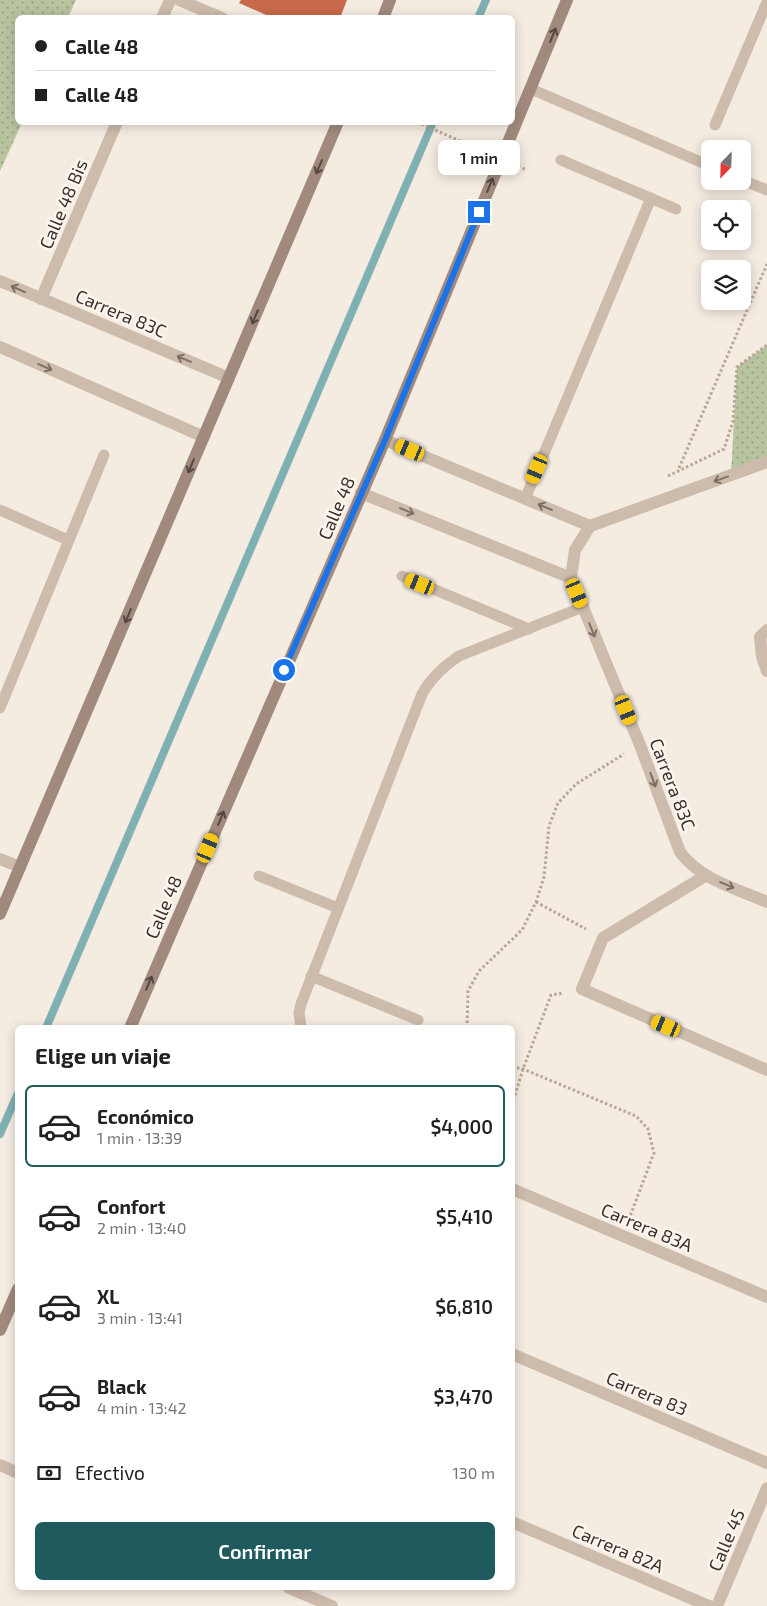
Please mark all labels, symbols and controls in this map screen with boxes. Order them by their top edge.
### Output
one-way arrow [548,28,558,43]
text: Calle 48 [65,35,138,58]
text: Calle 48 [65,83,138,106]
callout: 1 min [438,140,520,174]
north arrow [701,140,751,190]
map controls [701,140,751,310]
text: 1 min [460,148,498,167]
street label: Calle 48 Bis [34,156,92,252]
one-way arrow [313,159,323,174]
one-way arrow [486,178,495,193]
button: locate [701,200,751,250]
route end [468,201,490,223]
button: layers [701,260,751,310]
one-way arrow [11,283,26,293]
street label: Carrera 83C [72,284,170,342]
one-way arrow [250,309,260,324]
one-way arrow [177,353,192,363]
one-way arrow [37,362,52,372]
car [393,437,426,463]
car [524,452,549,486]
one-way arrow [186,458,196,473]
street label: Calle 48 [313,473,359,543]
one-way arrow [714,475,729,484]
one-way arrow [538,502,553,512]
one-way arrow [398,507,414,516]
car [403,571,436,597]
car [564,576,589,610]
one-way arrow [122,608,132,623]
one-way arrow [588,622,598,637]
route start [273,659,295,681]
car [613,693,638,727]
street label: Carrera 83C [645,735,701,833]
one-way arrow [649,772,658,788]
one-way arrow [217,810,226,825]
car [195,831,220,865]
street label: Calle 48 [140,872,186,942]
one-way arrow [719,881,734,890]
one-way arrow [145,976,155,991]
car [649,1013,682,1039]
text: Elige un viaje [35,1042,171,1068]
icon: car [37,1104,82,1149]
text: Económico [97,1105,194,1128]
text: $4,000 [430,1115,493,1138]
text: 1 min · 13:39 [97,1128,182,1147]
icon: car [37,1194,82,1239]
text: Confort [97,1195,165,1218]
street label: Carrera 83A [598,1198,697,1256]
text: $5,410 [436,1205,493,1228]
text: 2 min · 13:40 [97,1218,186,1237]
icon: car [37,1284,82,1329]
text: XL [97,1285,119,1308]
text: $6,810 [435,1295,493,1318]
text: 3 min · 13:41 [97,1308,183,1327]
street label: Carrera 83 [603,1366,691,1420]
icon: car [37,1374,82,1419]
text: Black [97,1375,147,1398]
text: $3,470 [433,1385,493,1408]
text: 4 min · 13:42 [97,1398,186,1417]
icon: cash [35,1459,63,1487]
text: Efectivo [75,1461,145,1484]
text: 130 m [453,1463,495,1482]
street label: Calle 45 [703,1506,749,1574]
street label: Carrera 82A [569,1519,668,1577]
button: Confirmar [35,1522,495,1580]

